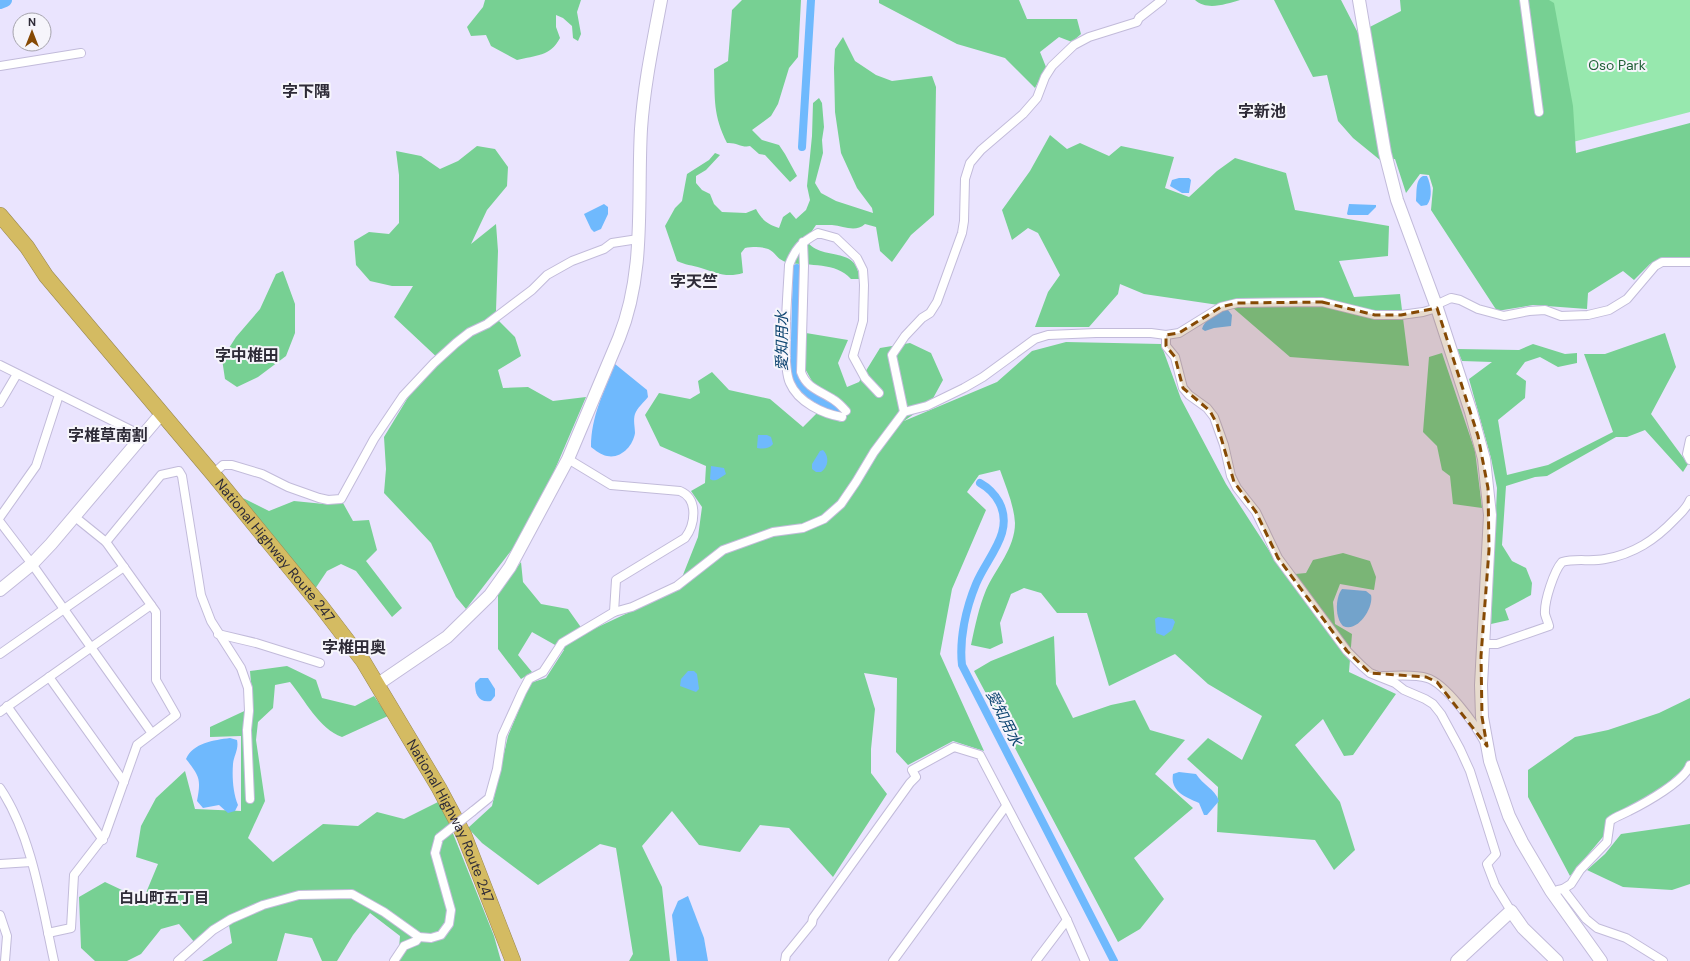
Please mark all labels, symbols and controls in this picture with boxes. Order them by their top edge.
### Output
north arrow [12,12,52,52]
text: N [28,15,36,29]
park label: Oso Park [1588,56,1646,74]
district label: 字下隅 [282,81,330,102]
district label: 字新池 [1238,101,1286,122]
district label: 字天竺 [670,271,718,292]
water label: 愛知用水 [772,309,792,371]
district label: 字中椎田 [215,345,279,366]
district label: 字椎草南割 [68,425,148,446]
street label: National Highway Route 247 [211,475,339,626]
district label: 字椎田奥 [322,637,386,658]
water label: 愛知用水 [981,687,1027,751]
street label: National Highway Route 247 [403,736,498,905]
district label: 白山町五丁目 [119,888,209,908]

